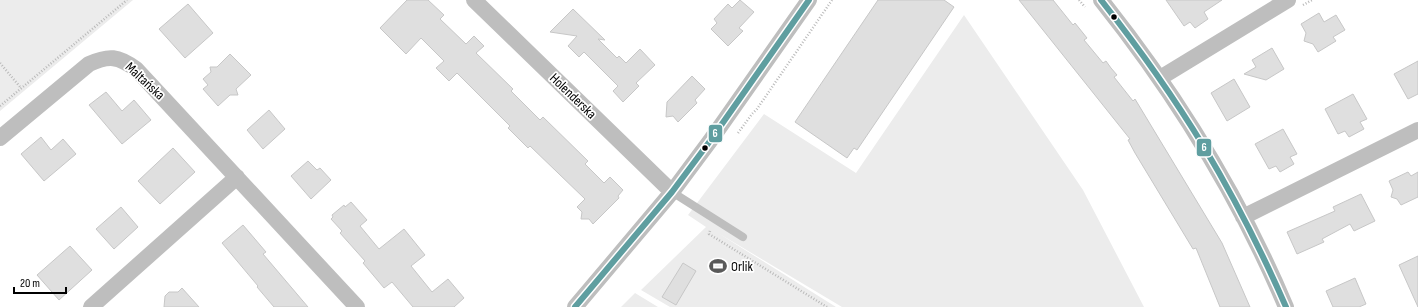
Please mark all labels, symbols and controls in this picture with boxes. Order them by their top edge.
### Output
unlabelled marker [1109,12,1119,22]
street label: Maltańska [122,59,168,103]
street label: Holenderska [546,70,600,122]
line badge: 6 [708,124,723,143]
text: 6 [712,127,718,140]
line badge: 6 [1196,138,1212,157]
text: 6 [1201,141,1207,154]
unlabelled marker [700,143,710,153]
sports icon: Orlik [708,256,728,276]
place label: Orlik [731,258,753,275]
scale bar [14,269,66,295]
text: 20 m [20,276,40,291]

